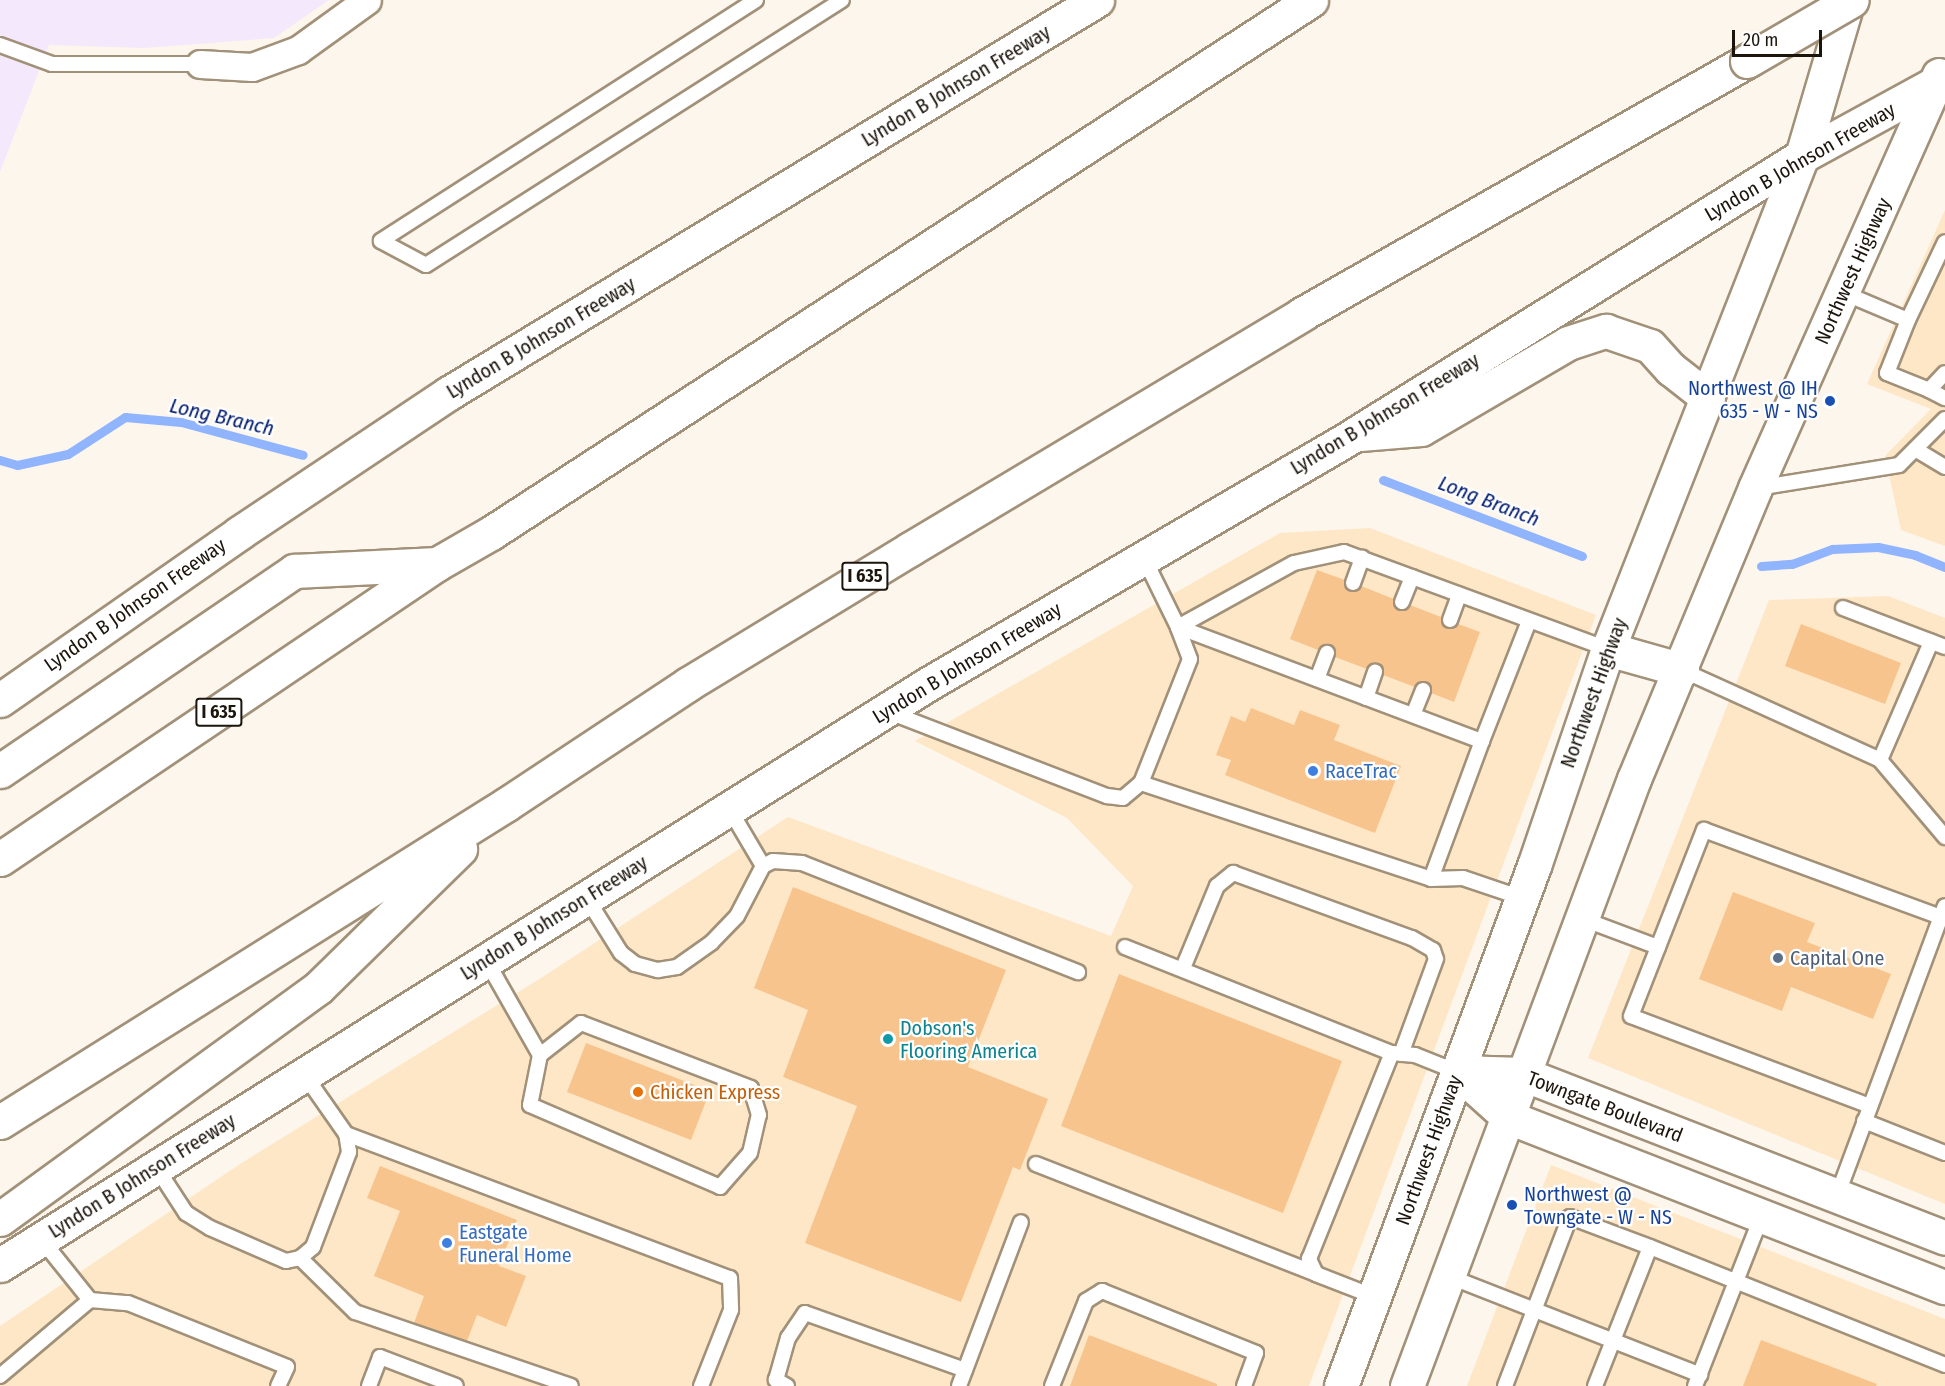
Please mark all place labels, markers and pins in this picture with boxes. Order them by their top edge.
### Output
place label: Northwest @ IH 635 - W - NS [1688,377,1818,424]
marker: Northwest @ IH 635 - W - NS [1823,394,1837,408]
place label: RaceTrac [1325,759,1397,783]
marker: RaceTrac [1306,764,1320,778]
place label: Capital One [1790,946,1884,970]
marker: Capital One [1771,951,1785,965]
place label: Dobson's Flooring America [900,1016,1037,1063]
marker: Dobson's Flooring America [881,1032,895,1046]
place label: Chicken Express [650,1080,780,1104]
marker: Chicken Express [631,1085,645,1099]
place label: Northwest @ Towngate - W - NS [1524,1182,1672,1229]
marker: Northwest @ Towngate - W - NS [1505,1198,1519,1212]
place label: Eastgate Funeral Home [459,1220,572,1267]
marker: Eastgate Funeral Home [440,1236,454,1250]

